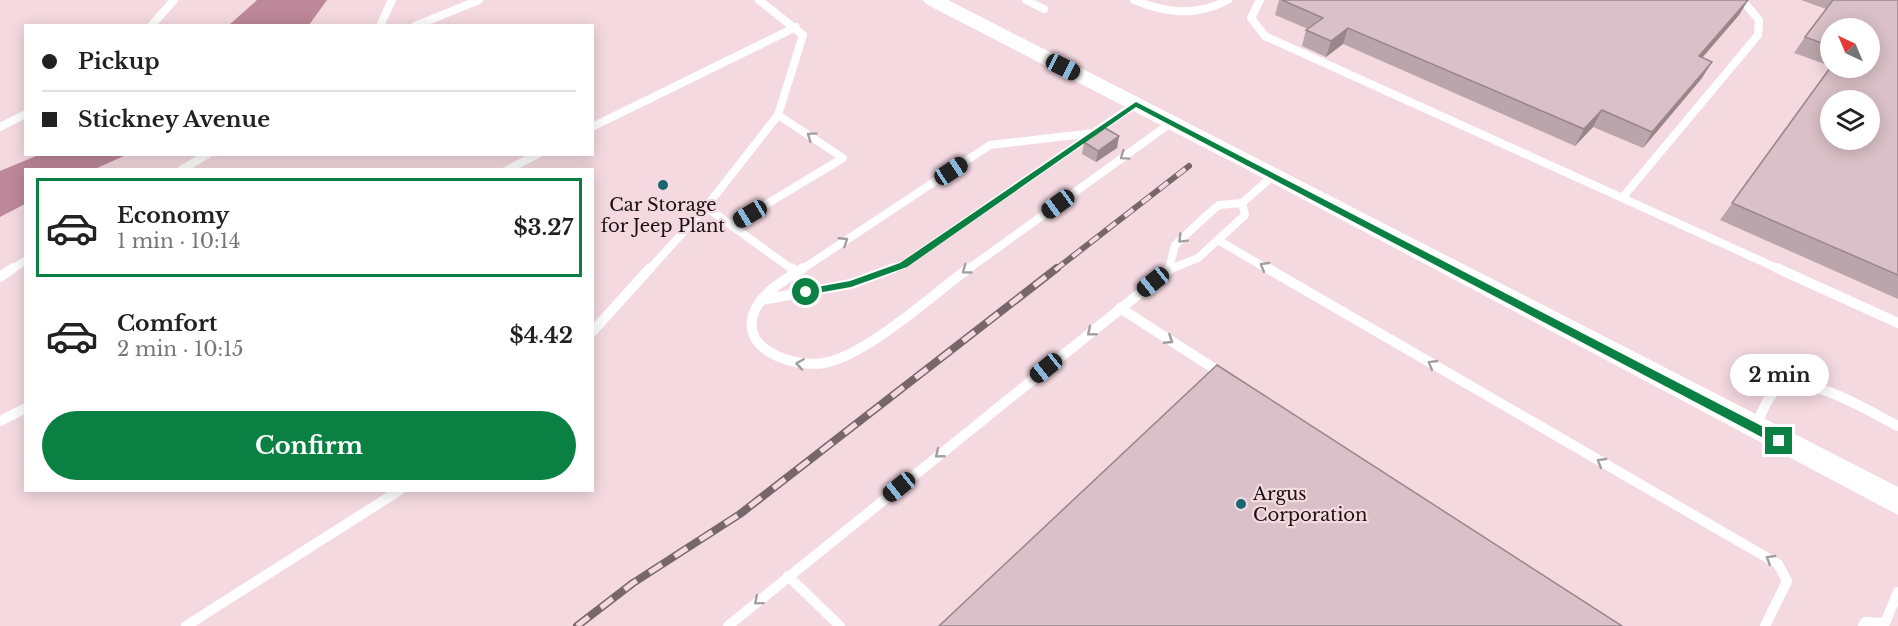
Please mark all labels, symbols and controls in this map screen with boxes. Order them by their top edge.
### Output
north arrow [1820,18,1880,78]
map controls [1820,18,1880,150]
text: Pickup [78,48,160,75]
car [1043,51,1083,83]
button: layers [1820,90,1880,150]
text: Stickney Avenue [78,106,270,133]
one-way arrow [806,132,817,143]
one-way arrow [1120,149,1131,160]
car [931,154,971,188]
marker: Car Storage for Jeep Plant [656,178,670,192]
car [1038,186,1078,222]
place label: Car Storage for Jeep Plant [601,194,725,237]
car [730,197,770,231]
icon: car [45,201,99,255]
text: Economy [117,202,229,229]
text: $3.27 [513,214,573,241]
text: 1 min · 10:14 [117,229,240,253]
one-way arrow [1178,232,1188,243]
one-way arrow [838,236,848,248]
one-way arrow [1259,262,1270,273]
one-way arrow [962,263,973,274]
car [1133,264,1173,300]
route start [792,278,819,305]
icon: car [45,309,99,363]
text: Comfort [117,310,217,337]
text: $4.42 [510,322,573,349]
one-way arrow [1086,325,1097,336]
one-way arrow [1162,333,1173,344]
text: 2 min · 10:15 [117,337,243,361]
car [1026,350,1066,386]
callout: 2 min [1730,354,1828,396]
one-way arrow [796,358,805,370]
one-way arrow [1428,360,1438,371]
text: 2 min [1748,363,1811,387]
button: Confirm [42,411,576,480]
route end [1765,427,1792,454]
one-way arrow [935,447,946,458]
one-way arrow [1597,457,1607,469]
car [879,469,919,505]
place label: Argus Corporation [1252,483,1367,526]
marker: Argus Corporation [1234,497,1248,511]
one-way arrow [1766,555,1776,567]
one-way arrow [754,594,765,605]

